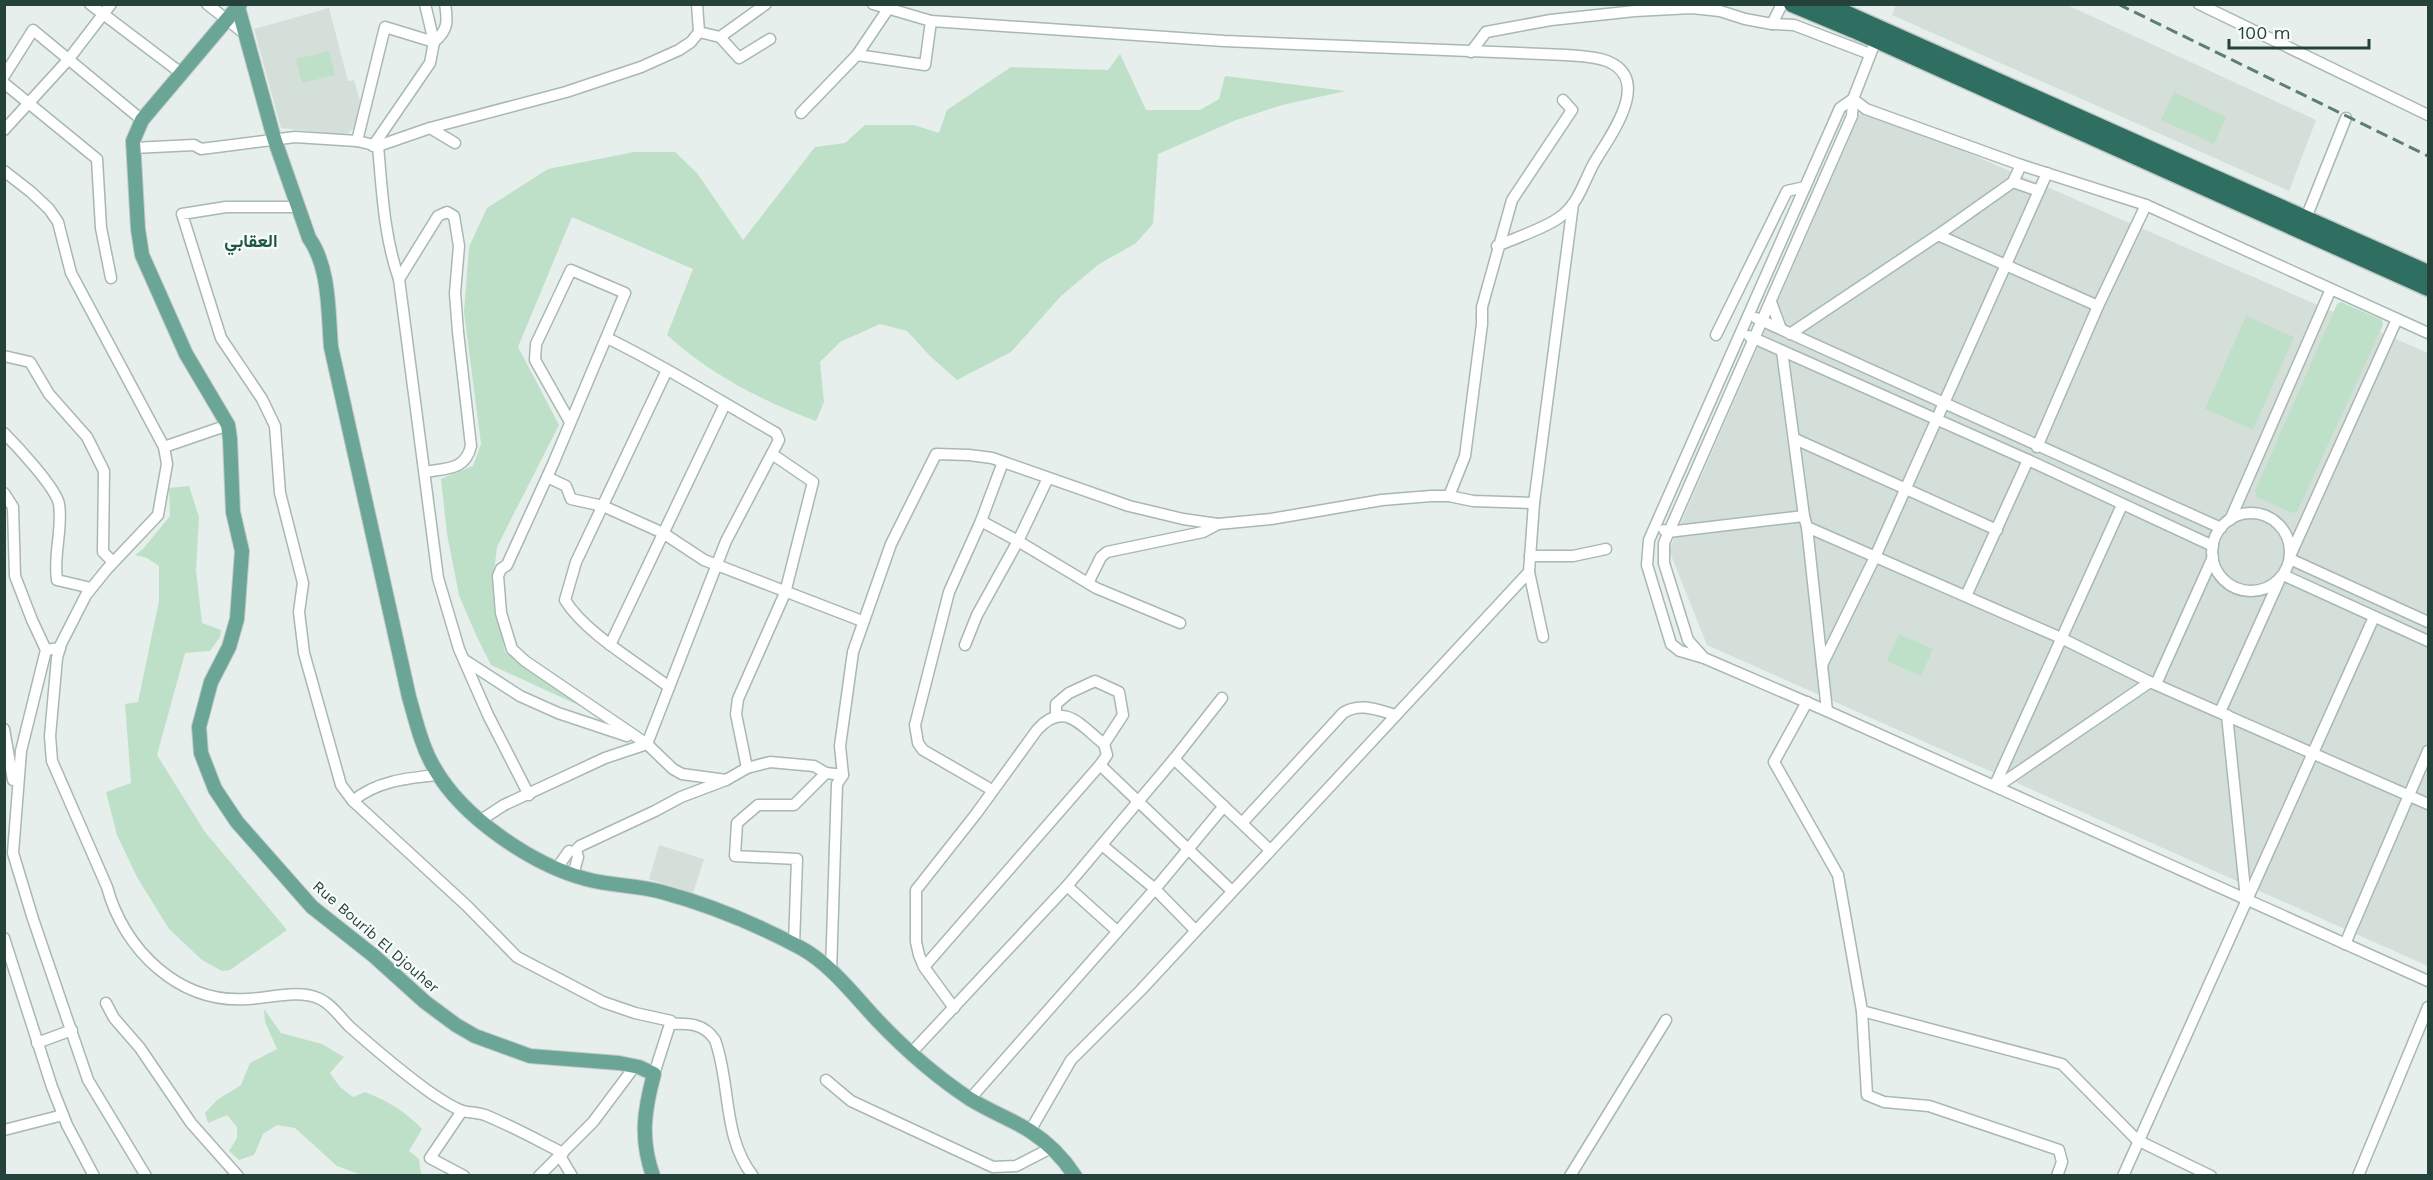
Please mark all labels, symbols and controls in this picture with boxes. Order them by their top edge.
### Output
scale bar [2229,12,2368,50]
text: 100 m [2238,22,2291,43]
district label: العقابي [224,230,278,256]
street label: Rue Bourib El Djouher [309,877,443,997]

